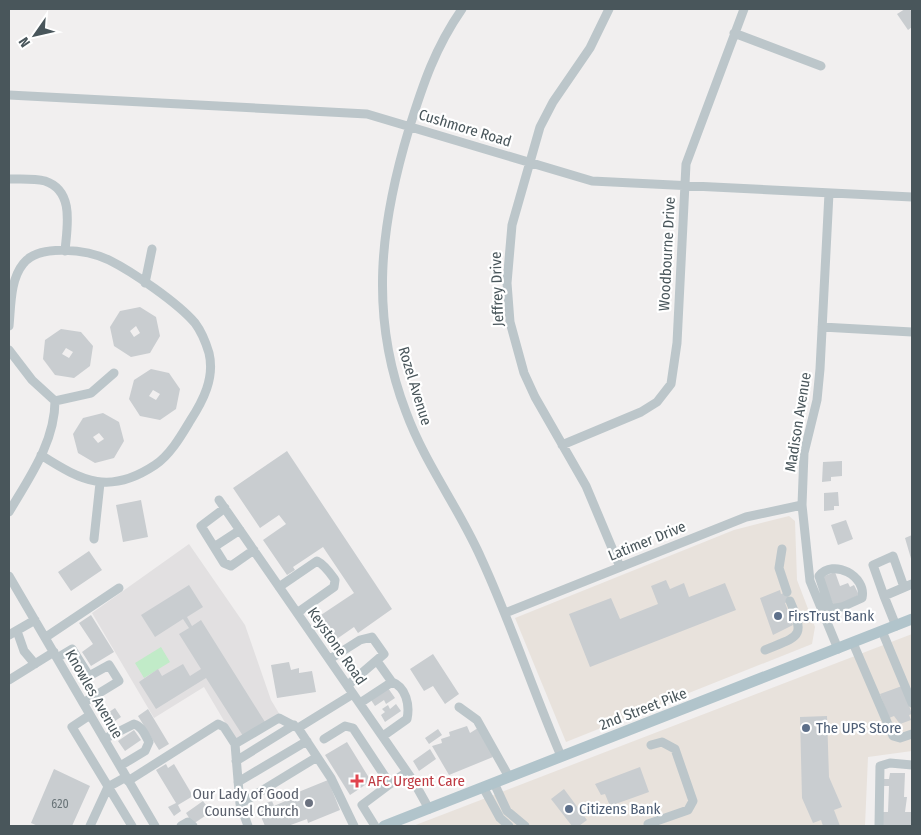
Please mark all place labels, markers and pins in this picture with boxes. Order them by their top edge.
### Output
place label: FirsTrust Bank [788,607,874,625]
marker: FirsTrust Bank [772,610,784,622]
place label: The UPS Store [816,719,901,737]
marker: The UPS Store [800,722,812,734]
place label: AFC Urgent Care [368,772,465,790]
marker: AFC Urgent Care [350,774,364,788]
place label: Our Lady of Good Counsel Church [192,785,299,820]
marker: Our Lady of Good Counsel Church [303,797,315,809]
place label: Citizens Bank [579,800,661,818]
marker: Citizens Bank [563,803,575,815]

